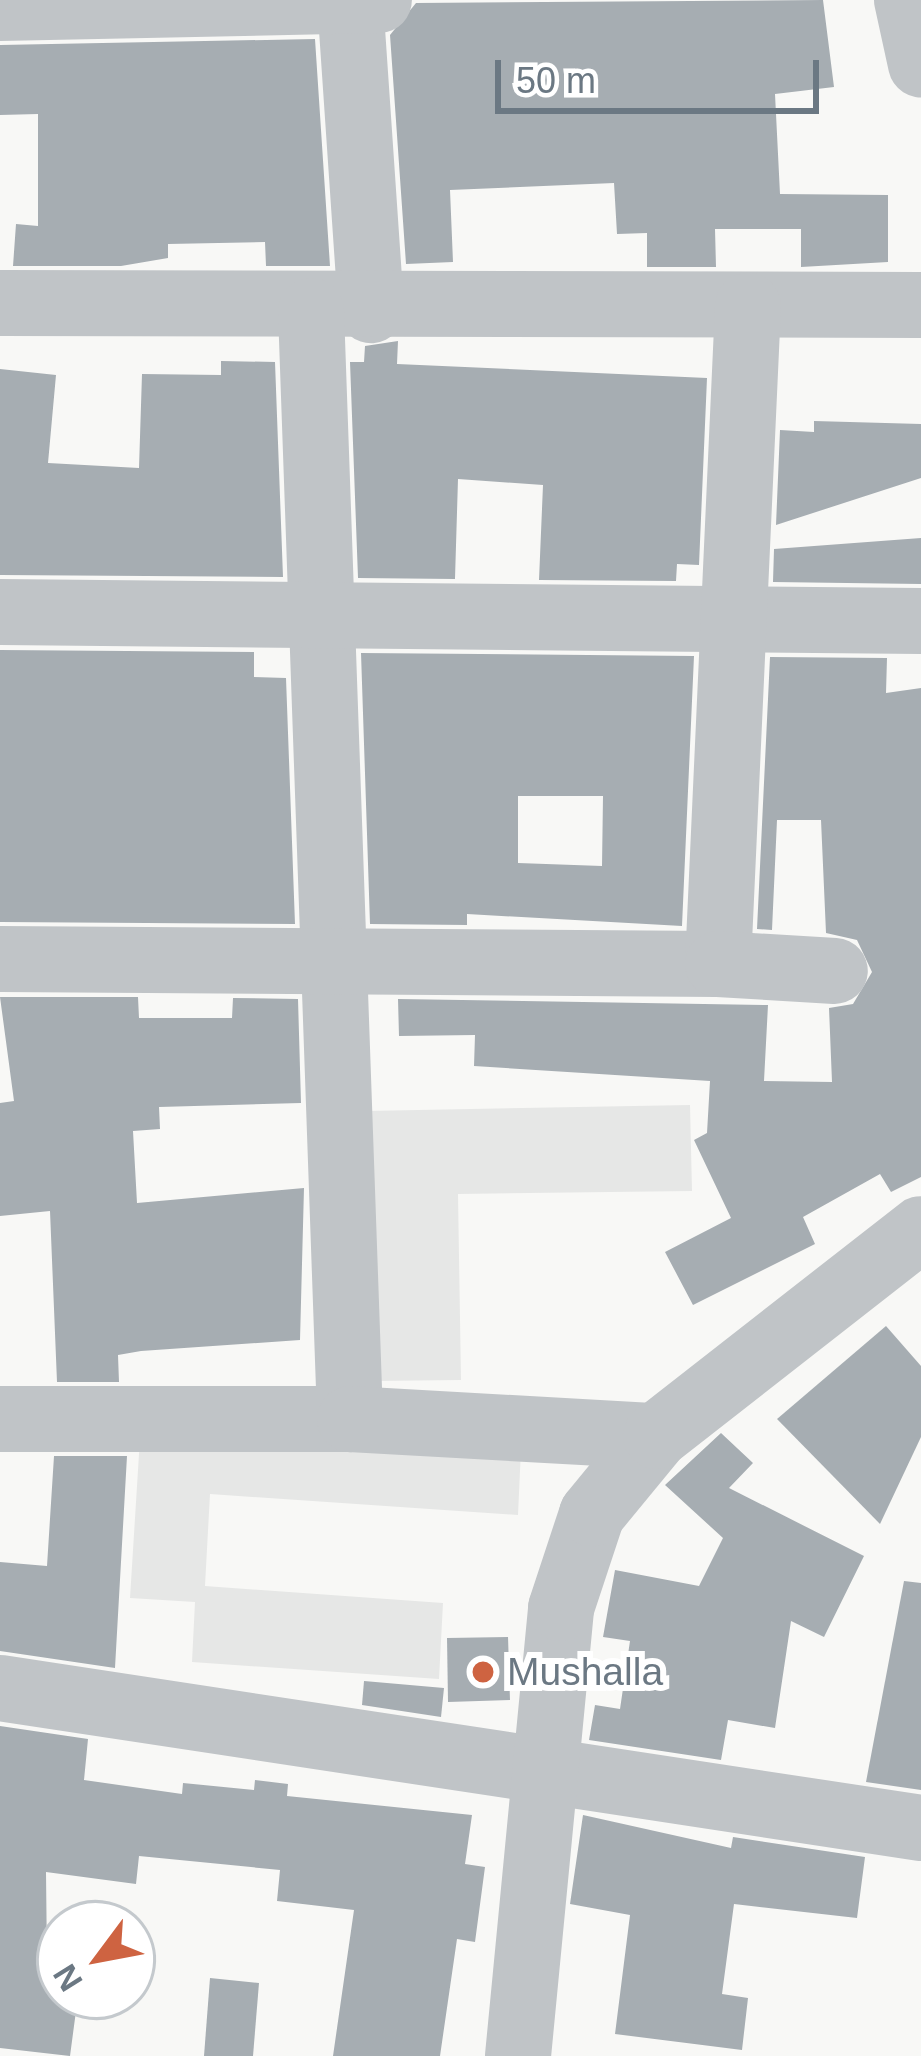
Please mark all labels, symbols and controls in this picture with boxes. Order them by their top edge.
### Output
scale bar [501,36,825,110]
text: 50 m [516,60,596,101]
place label: Mushalla [507,1649,663,1695]
marker: Mushalla [470,1659,496,1685]
north arrow [36,1900,156,2020]
text: N [46,1958,90,1998]

